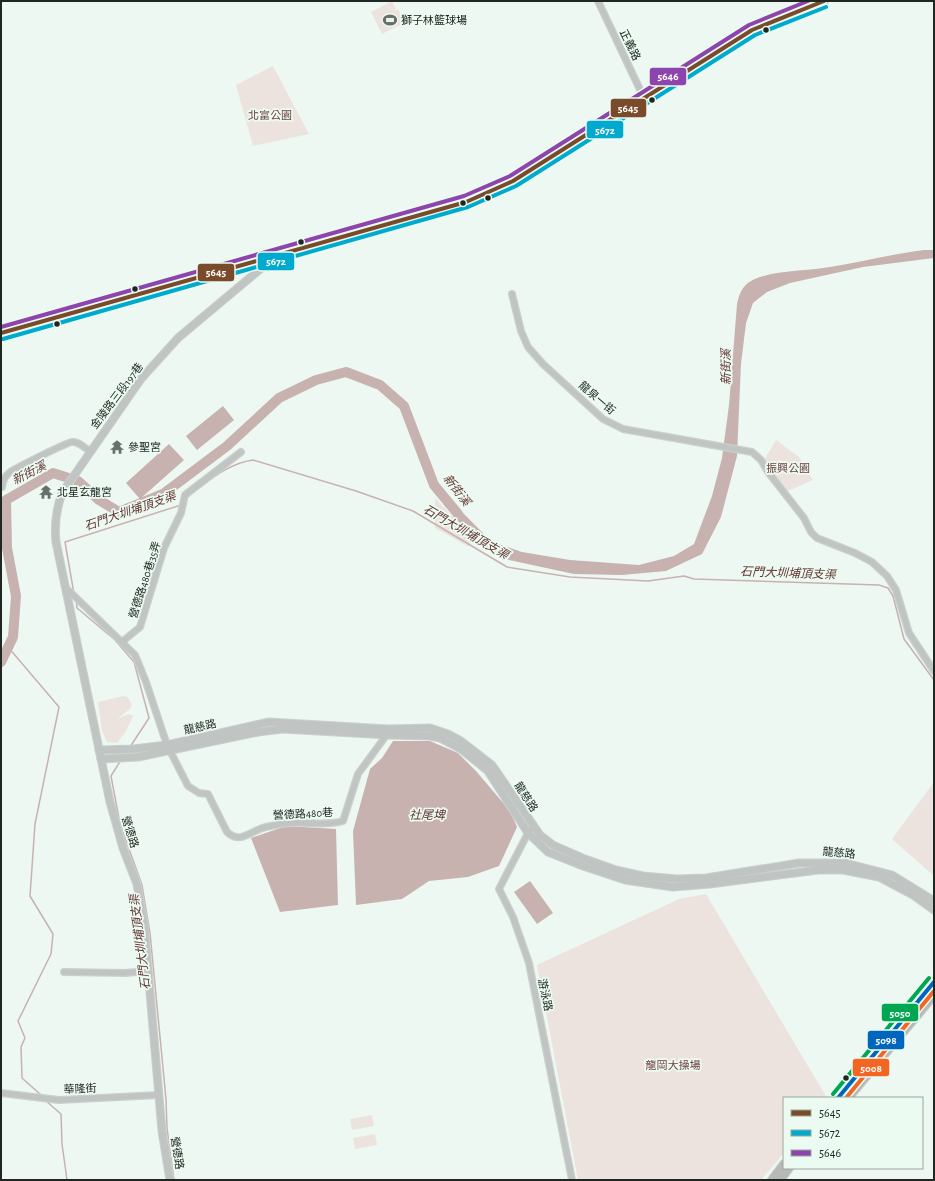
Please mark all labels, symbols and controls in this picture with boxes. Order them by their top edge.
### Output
sports icon: 獅子林籃球場 [382,12,398,28]
place label: 獅子林籃球場 [401,14,467,26]
unlabelled marker [761,25,771,35]
street label: 正義路 [618,27,643,62]
line badge: 5646 [649,67,687,86]
text: 5646 [658,71,678,82]
unlabelled marker [647,95,657,105]
line badge: 5645 [610,98,647,118]
text: 5645 [618,103,638,114]
park label: 北富公園 [248,109,292,121]
line badge: 5672 [586,120,624,139]
text: 5672 [595,125,615,136]
unlabelled marker [483,193,493,203]
unlabelled marker [458,198,468,208]
unlabelled marker [296,237,306,247]
line badge: 5672 [257,252,295,271]
text: 5672 [266,256,286,267]
line badge: 5645 [197,263,235,282]
text: 5645 [206,267,226,278]
unlabelled marker [130,284,140,294]
unlabelled marker [52,319,62,329]
water label: 新街溪 [719,347,732,385]
street label: 金陵路三段197巷 [88,360,145,431]
street label: 龍泉一街 [577,379,618,417]
temple icon: 參聖宮 [109,439,125,455]
place label: 參聖宮 [128,441,161,453]
water label: 新街溪 [10,458,50,487]
park label: 振興公園 [766,462,810,474]
water label: 新街溪 [441,472,475,509]
temple icon: 北星玄龍宮 [38,484,54,500]
place label: 北星玄龍宮 [57,486,112,498]
water label: 石門大圳埔頂支渠 [82,488,179,532]
water label: 石門大圳埔頂支渠 [421,502,513,562]
street label: 營德路480巷35弄 [126,540,163,620]
water label: 石門大圳埔頂支渠 [740,564,838,581]
street label: 龍慈路 [182,717,217,736]
street label: 龍慈路 [512,780,540,814]
street label: 營德路480巷 [273,806,333,821]
water label: 社尾埤 [409,808,447,821]
street label: 營德路 [120,814,141,849]
street label: 龍慈路 [822,845,856,860]
water label: 石門大圳埔頂支渠 [127,892,152,991]
street label: 游泳路 [536,978,555,1012]
line badge: 5050 [881,1003,919,1022]
text: 5050 [890,1008,911,1019]
line badge: 5098 [867,1030,905,1050]
text: 5098 [875,1035,897,1046]
line badge: 5008 [852,1058,890,1077]
park label: 龍岡大操場 [646,1059,701,1071]
text: 5008 [860,1063,882,1074]
unlabelled marker [841,1073,851,1083]
street label: 華隆街 [63,1082,97,1095]
legend [783,1097,923,1169]
text: 5645 [819,1107,840,1119]
text: 5672 [819,1127,841,1139]
street label: 營德路 [169,1136,186,1170]
text: 5646 [819,1147,841,1159]

